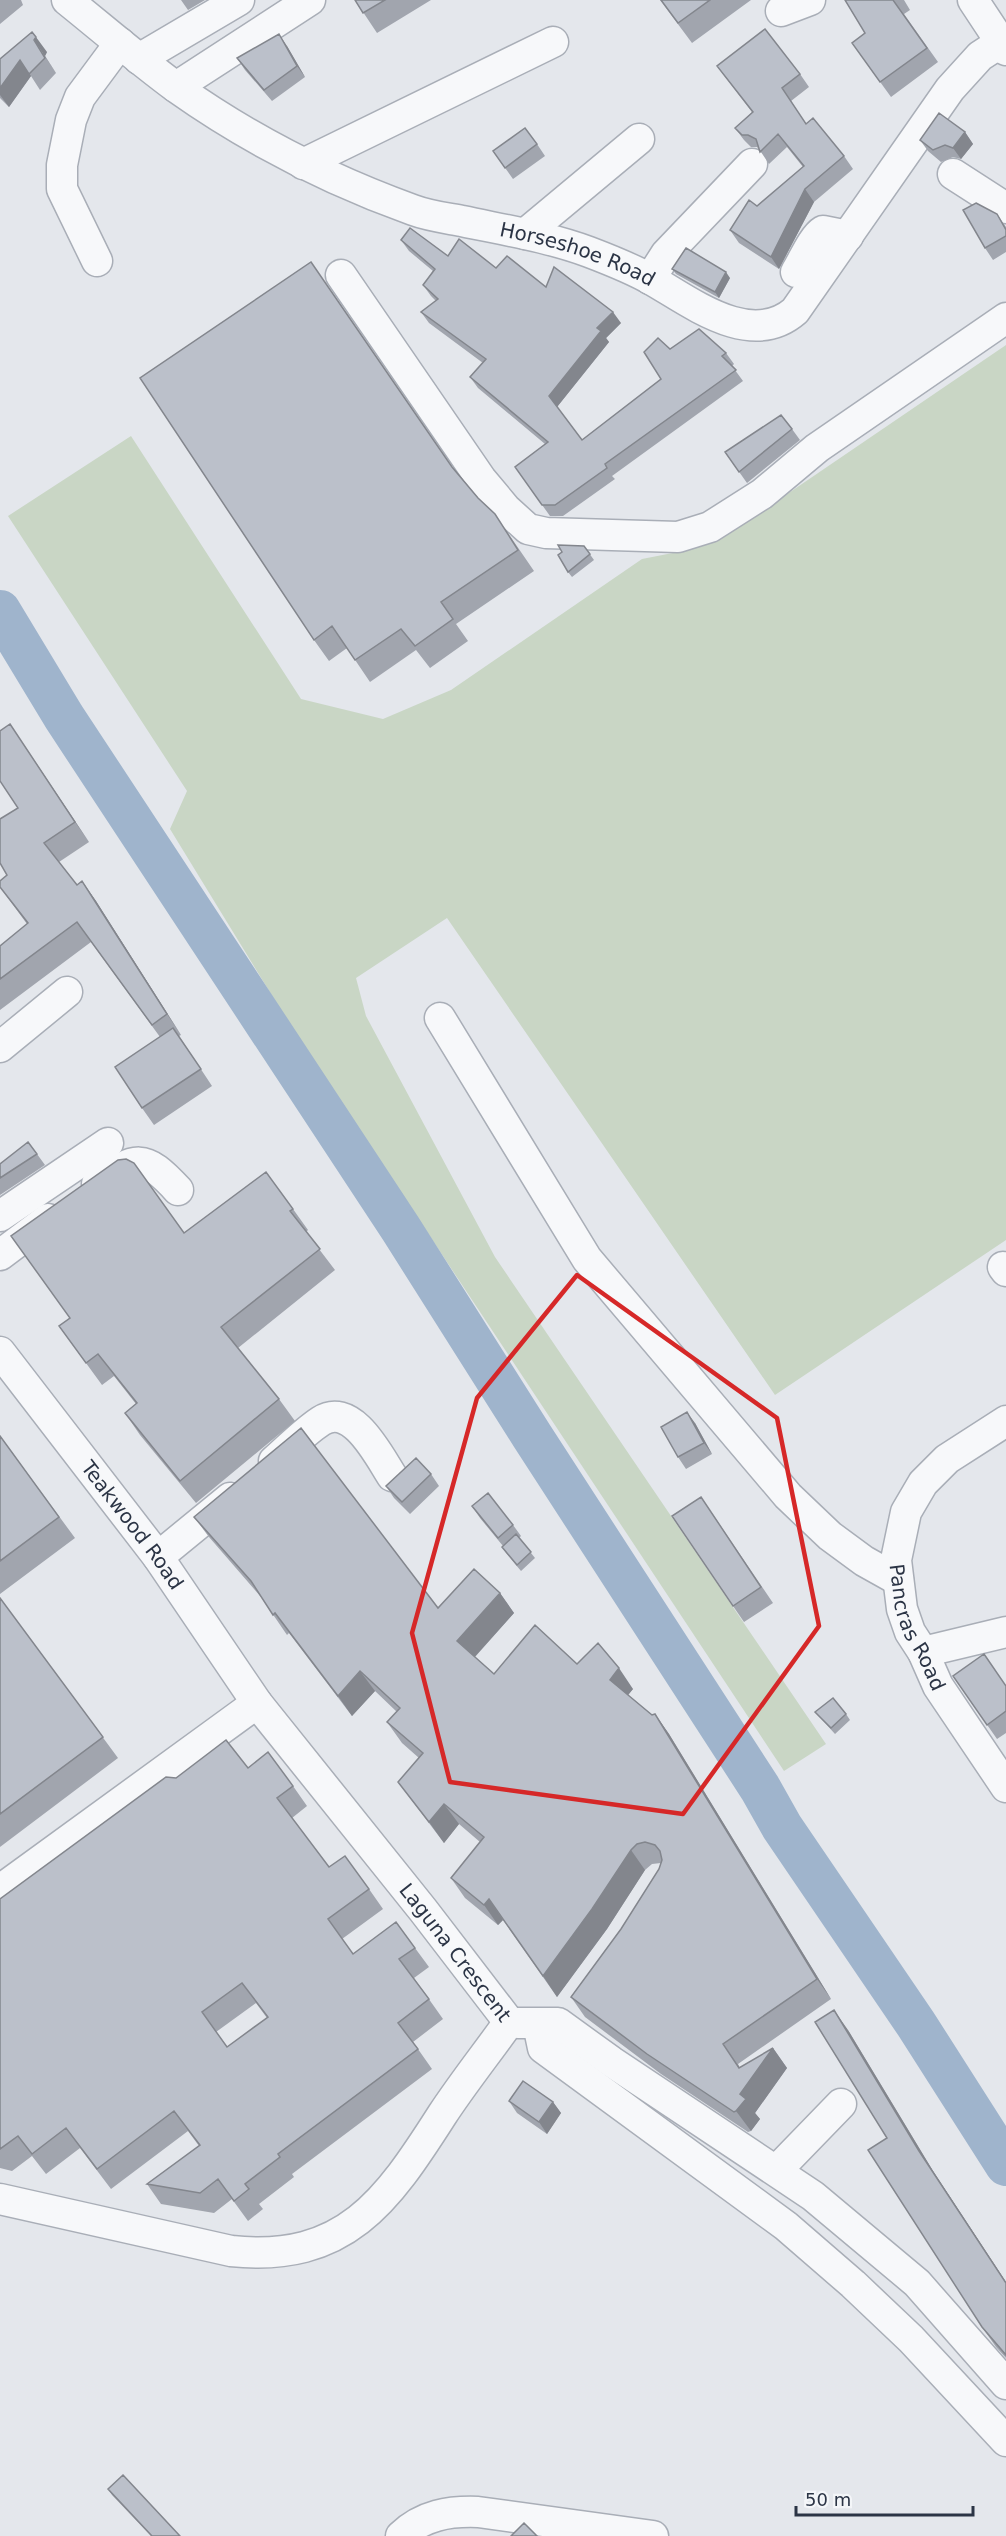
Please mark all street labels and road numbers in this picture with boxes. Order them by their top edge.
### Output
street label: Horseshoe Road [498,217,659,291]
street label: Teakwood Road [76,1455,189,1594]
street label: Pancras Road [885,1562,951,1694]
street label: Laguna Crescent [394,1878,516,2027]

